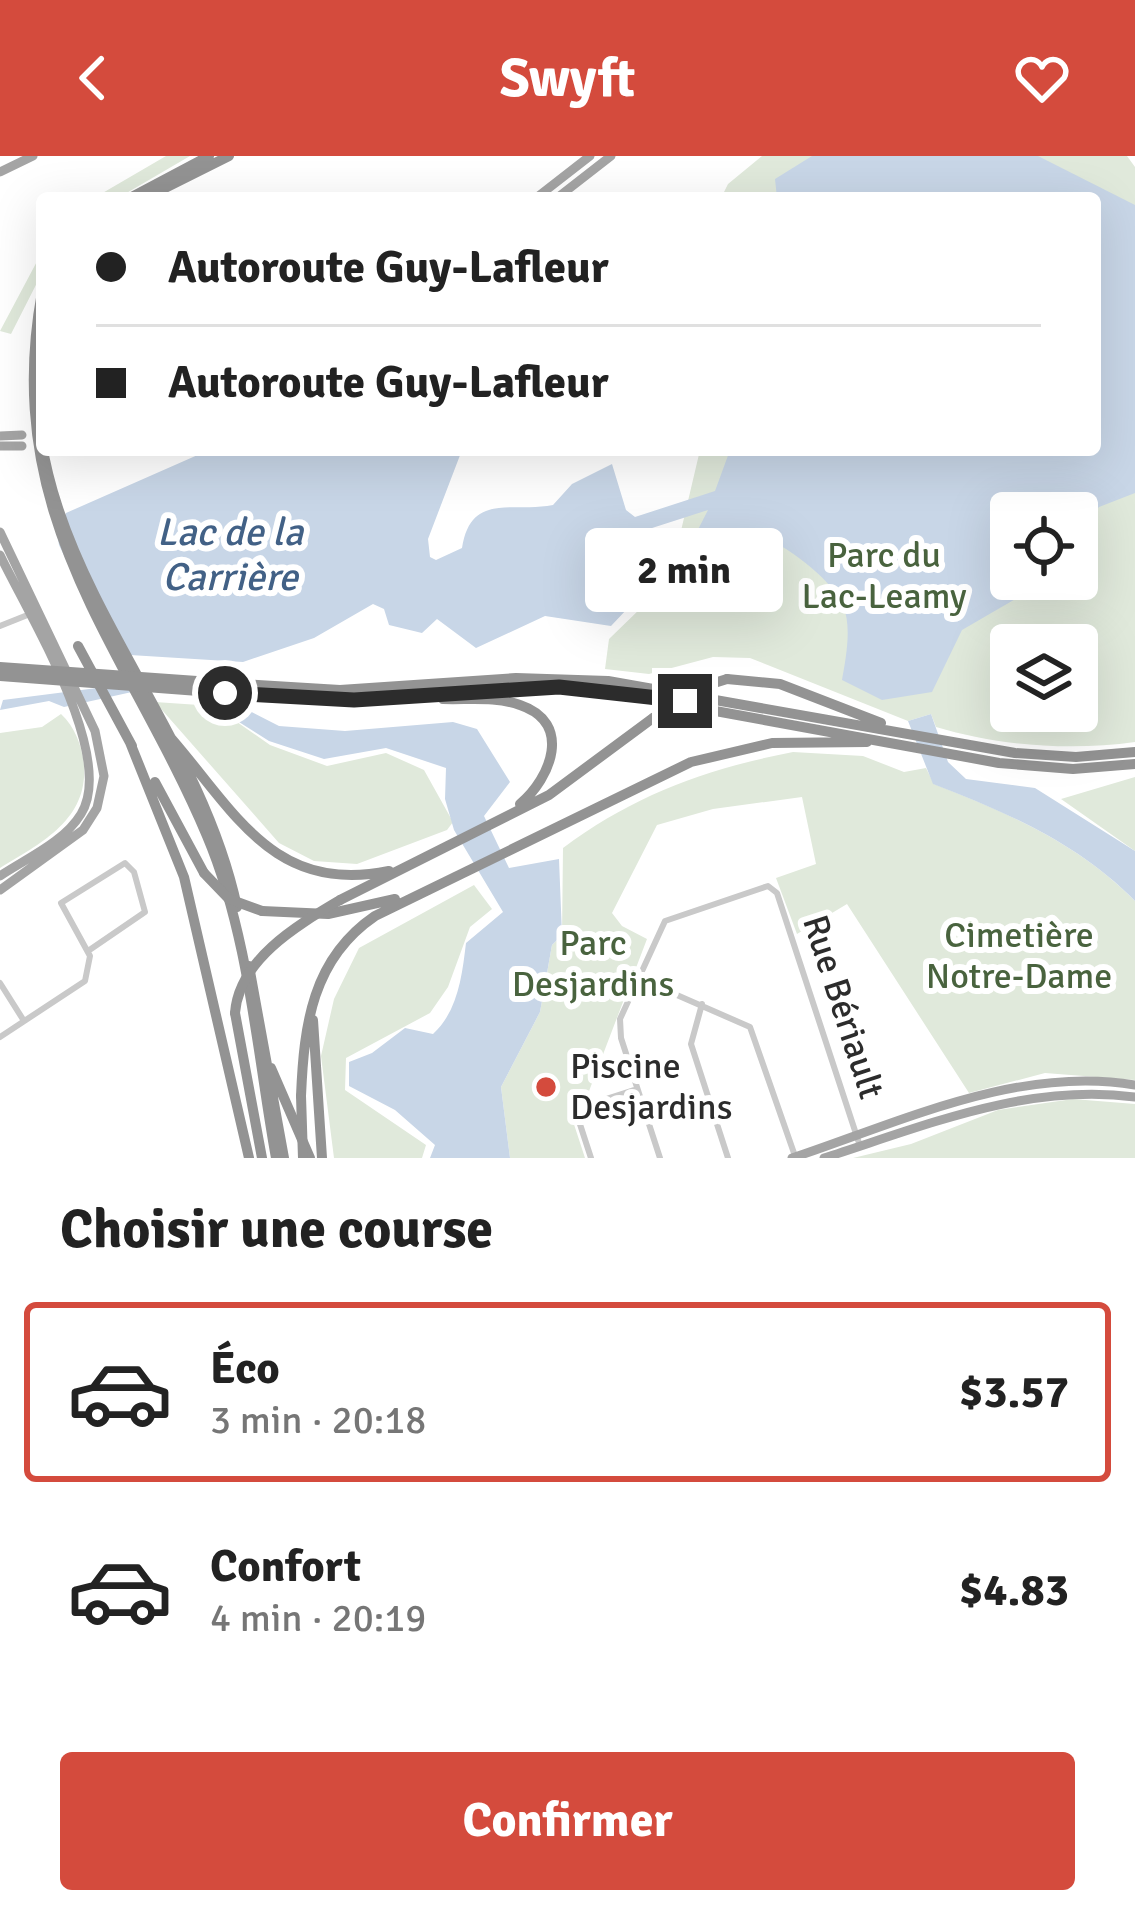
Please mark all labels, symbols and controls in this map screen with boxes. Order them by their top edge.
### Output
icon: back [60,45,126,111]
text: Swyft [500,45,635,112]
icon: heart [1009,45,1075,111]
text: Autoroute Guy-Lafleur [168,240,609,295]
text: Autoroute Guy-Lafleur [168,355,609,410]
map controls [990,492,1098,732]
button: locate [990,492,1098,600]
water label: Lac de la Carrière [157,508,305,601]
callout: 2 min [586,527,784,611]
park label: Parc du Lac-Leamy [801,533,967,619]
text: 2 min [637,546,731,594]
button: layers [990,624,1098,732]
route start [198,666,252,720]
route end [658,674,712,728]
street label: Rue Bériault [792,910,894,1104]
park label: Cimetière Notre-Dame [926,913,1112,999]
park label: Parc Desjardins [512,921,674,1007]
place label: Piscine Desjardins [570,1044,732,1130]
marker: Piscine Desjardins [533,1074,559,1100]
text: Choisir une course [60,1196,493,1263]
icon: car [66,1338,174,1446]
text: Éco [210,1341,280,1396]
text: $3.57 [959,1365,1069,1420]
text: 3 min · 20:18 [210,1396,426,1444]
icon: car [66,1536,174,1644]
text: Confort [210,1539,361,1594]
text: $4.83 [959,1563,1069,1618]
text: 4 min · 20:19 [210,1594,426,1642]
button: Confirmer [60,1752,1075,1890]

